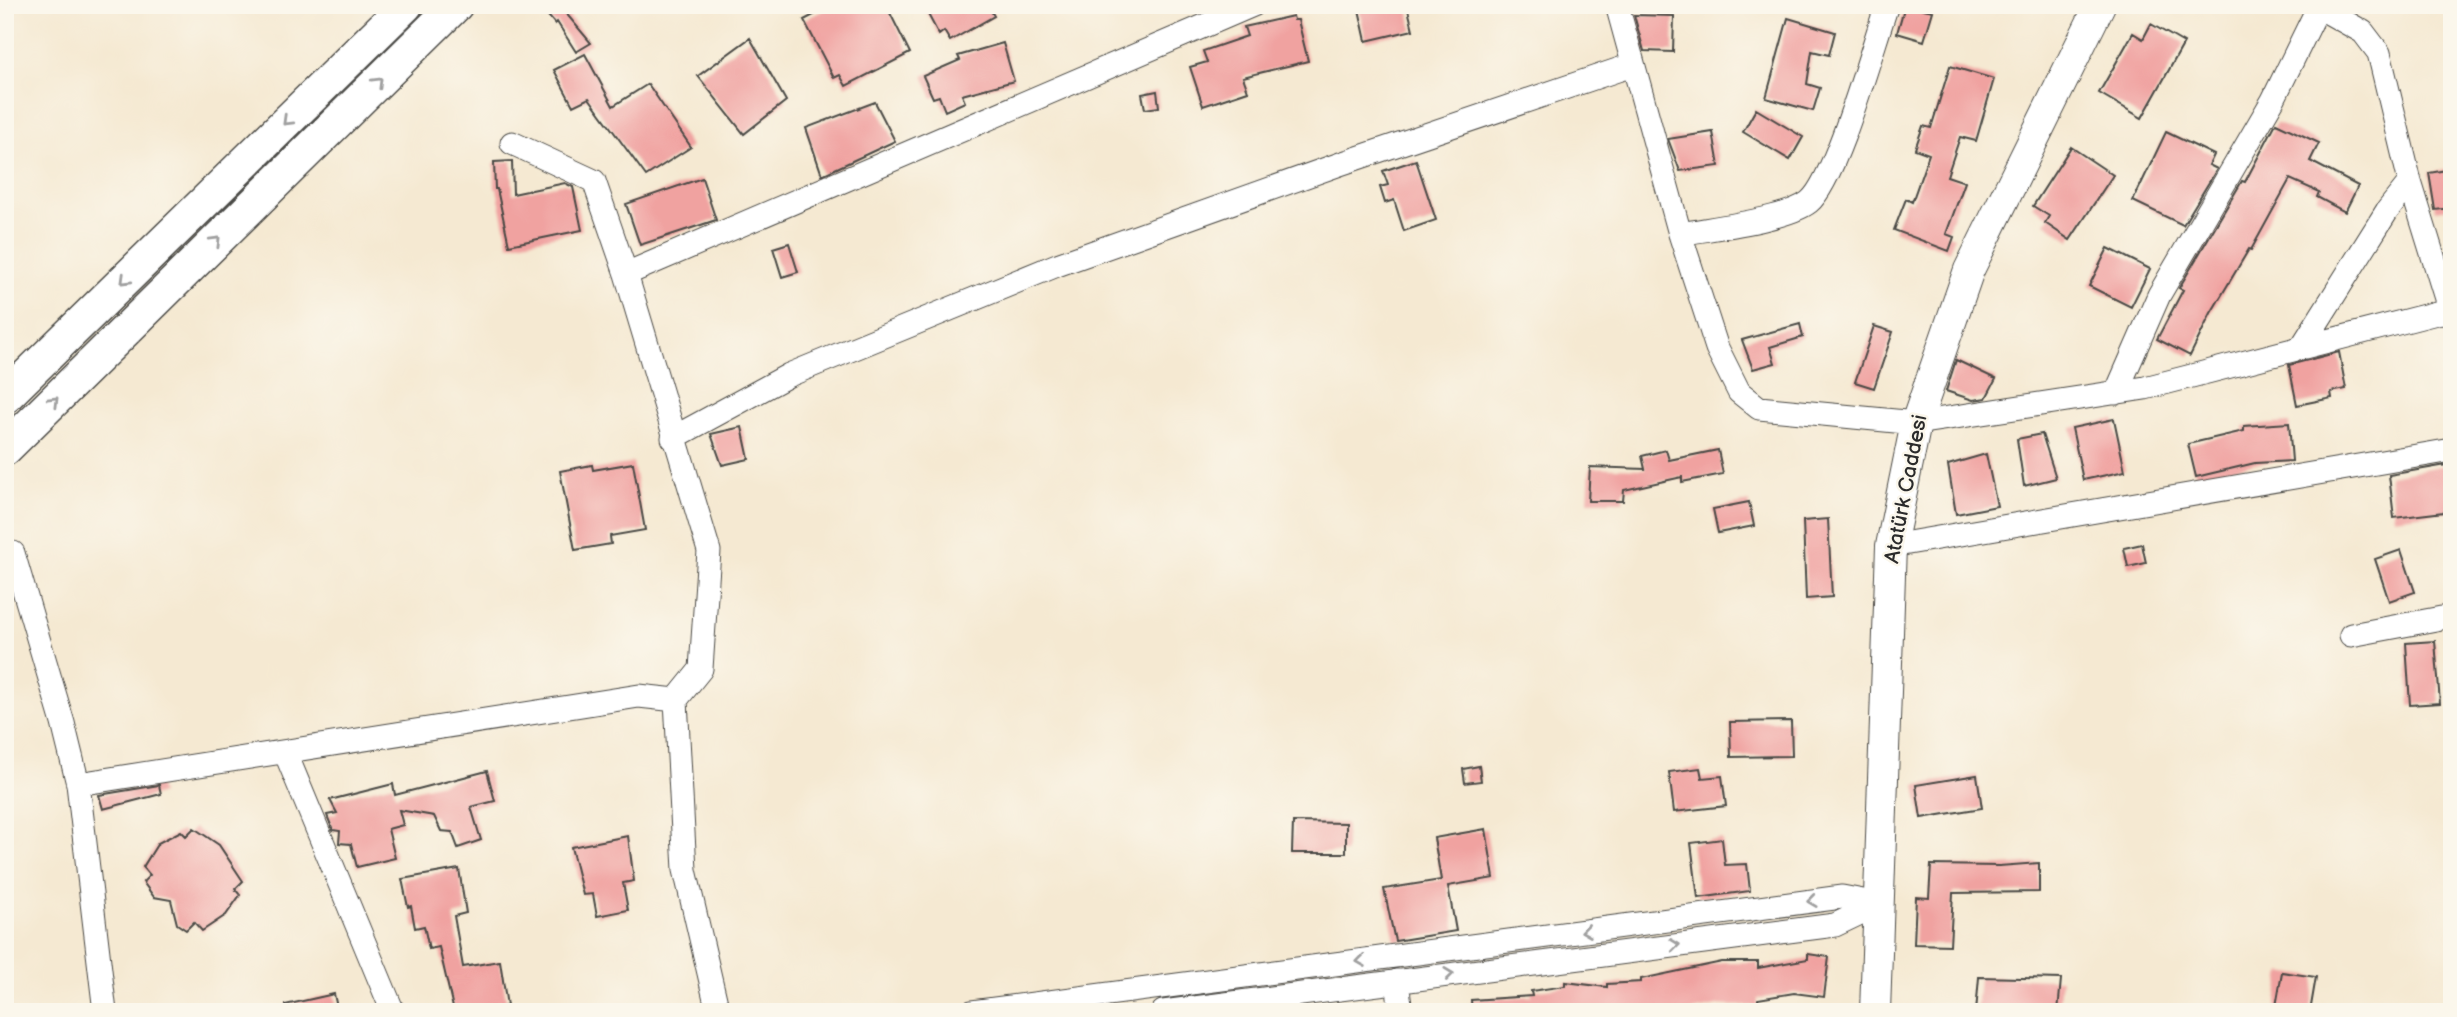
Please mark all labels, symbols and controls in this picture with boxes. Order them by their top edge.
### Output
one-way arrow [370,77,383,90]
one-way arrow [283,113,296,126]
one-way arrow [208,237,221,250]
one-way arrow [120,272,133,285]
one-way arrow [46,396,59,409]
street label: Atatürk Caddesi [1879,413,1933,565]
one-way arrow [1806,894,1818,909]
one-way arrow [1581,923,1592,938]
one-way arrow [1669,938,1681,953]
one-way arrow [1355,954,1367,969]
one-way arrow [1443,967,1455,982]

